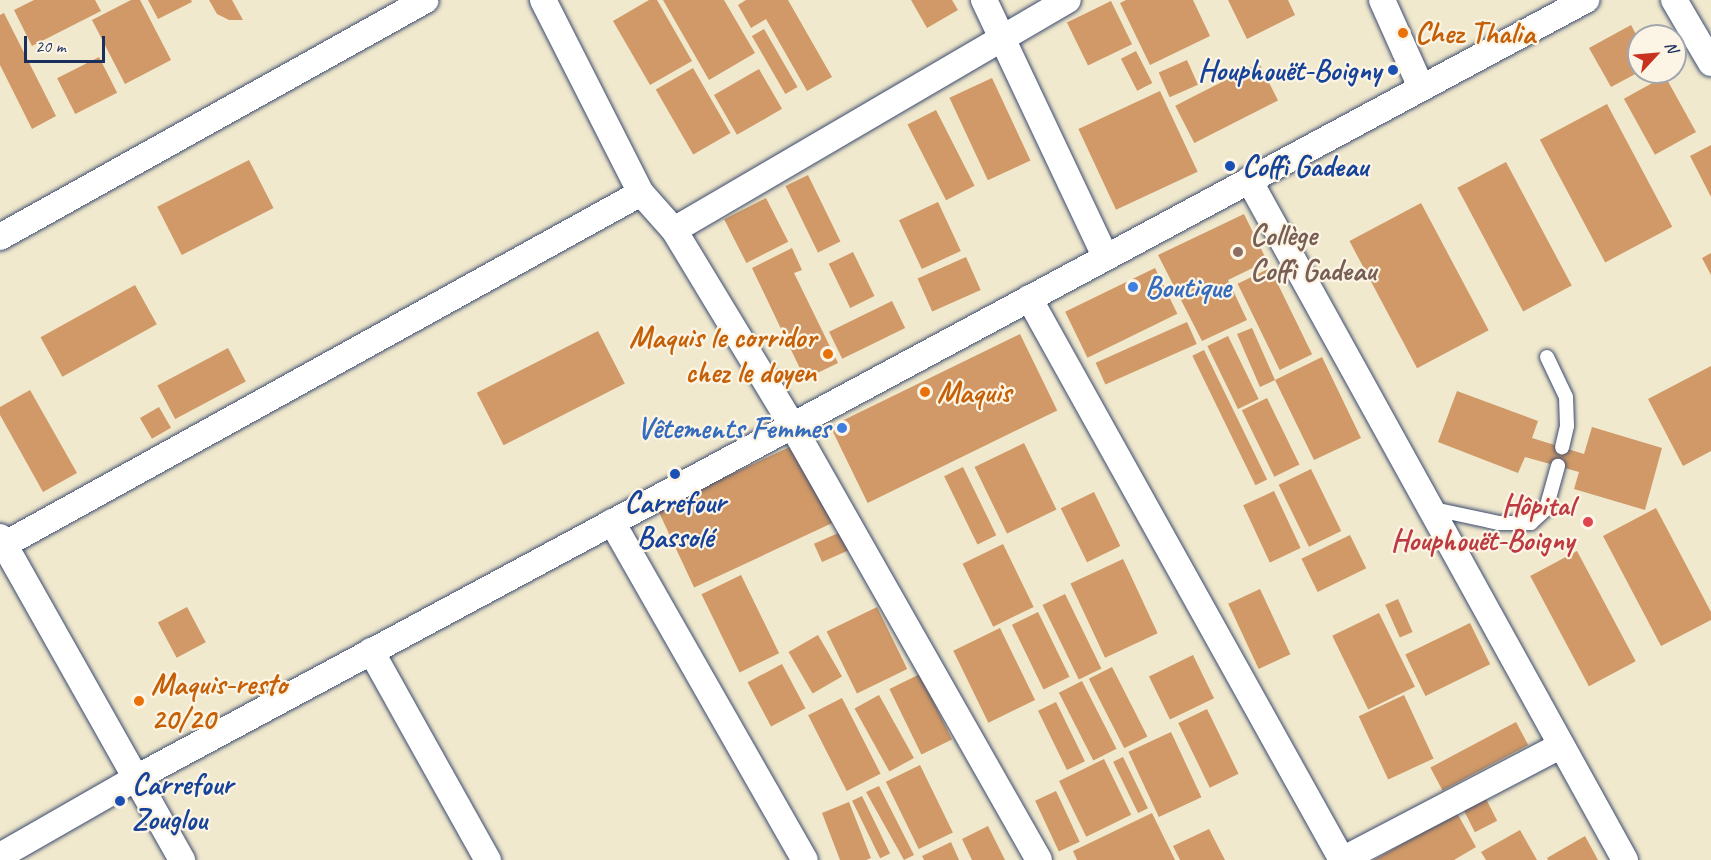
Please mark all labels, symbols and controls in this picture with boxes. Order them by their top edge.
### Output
place label: Chez Thalia [1415,15,1536,51]
scale bar [27,24,108,62]
north arrow [1627,24,1687,84]
marker: Chez Thalia [1396,26,1410,40]
text: 20 m [35,35,66,57]
text: N [1660,38,1683,56]
place label: Houphouët-Boigny [1198,52,1381,88]
marker: Houphouët-Boigny [1386,63,1400,77]
place label: Coffi Gadeau [1242,148,1368,184]
marker: Coffi Gadeau [1223,159,1237,173]
place label: Collège Coffi Gadeau [1250,217,1376,288]
marker: Collège Coffi Gadeau [1231,245,1245,259]
place label: Boutique [1145,269,1231,305]
marker: Boutique [1126,280,1140,294]
place label: Maquis le corridor chez le doyen [629,319,816,389]
marker: Maquis le corridor chez le doyen [821,347,835,361]
place label: Maquis [937,374,1011,410]
marker: Maquis [918,385,932,399]
place label: Vêtements Femmes [636,410,830,446]
marker: Vêtements Femmes [835,421,849,435]
marker: Carrefour Bassolé [668,467,682,481]
place label: Carrefour Bassolé [624,484,726,554]
place label: Hôpital Houphouët-Boigny [1391,487,1574,558]
marker: Hôpital Houphouët-Boigny [1579,513,1597,531]
place label: Maquis-resto 20/20 [151,666,287,736]
marker: Maquis-resto 20/20 [132,694,146,708]
place label: Carrefour Zouglou [132,766,233,836]
marker: Carrefour Zouglou [113,794,127,808]

